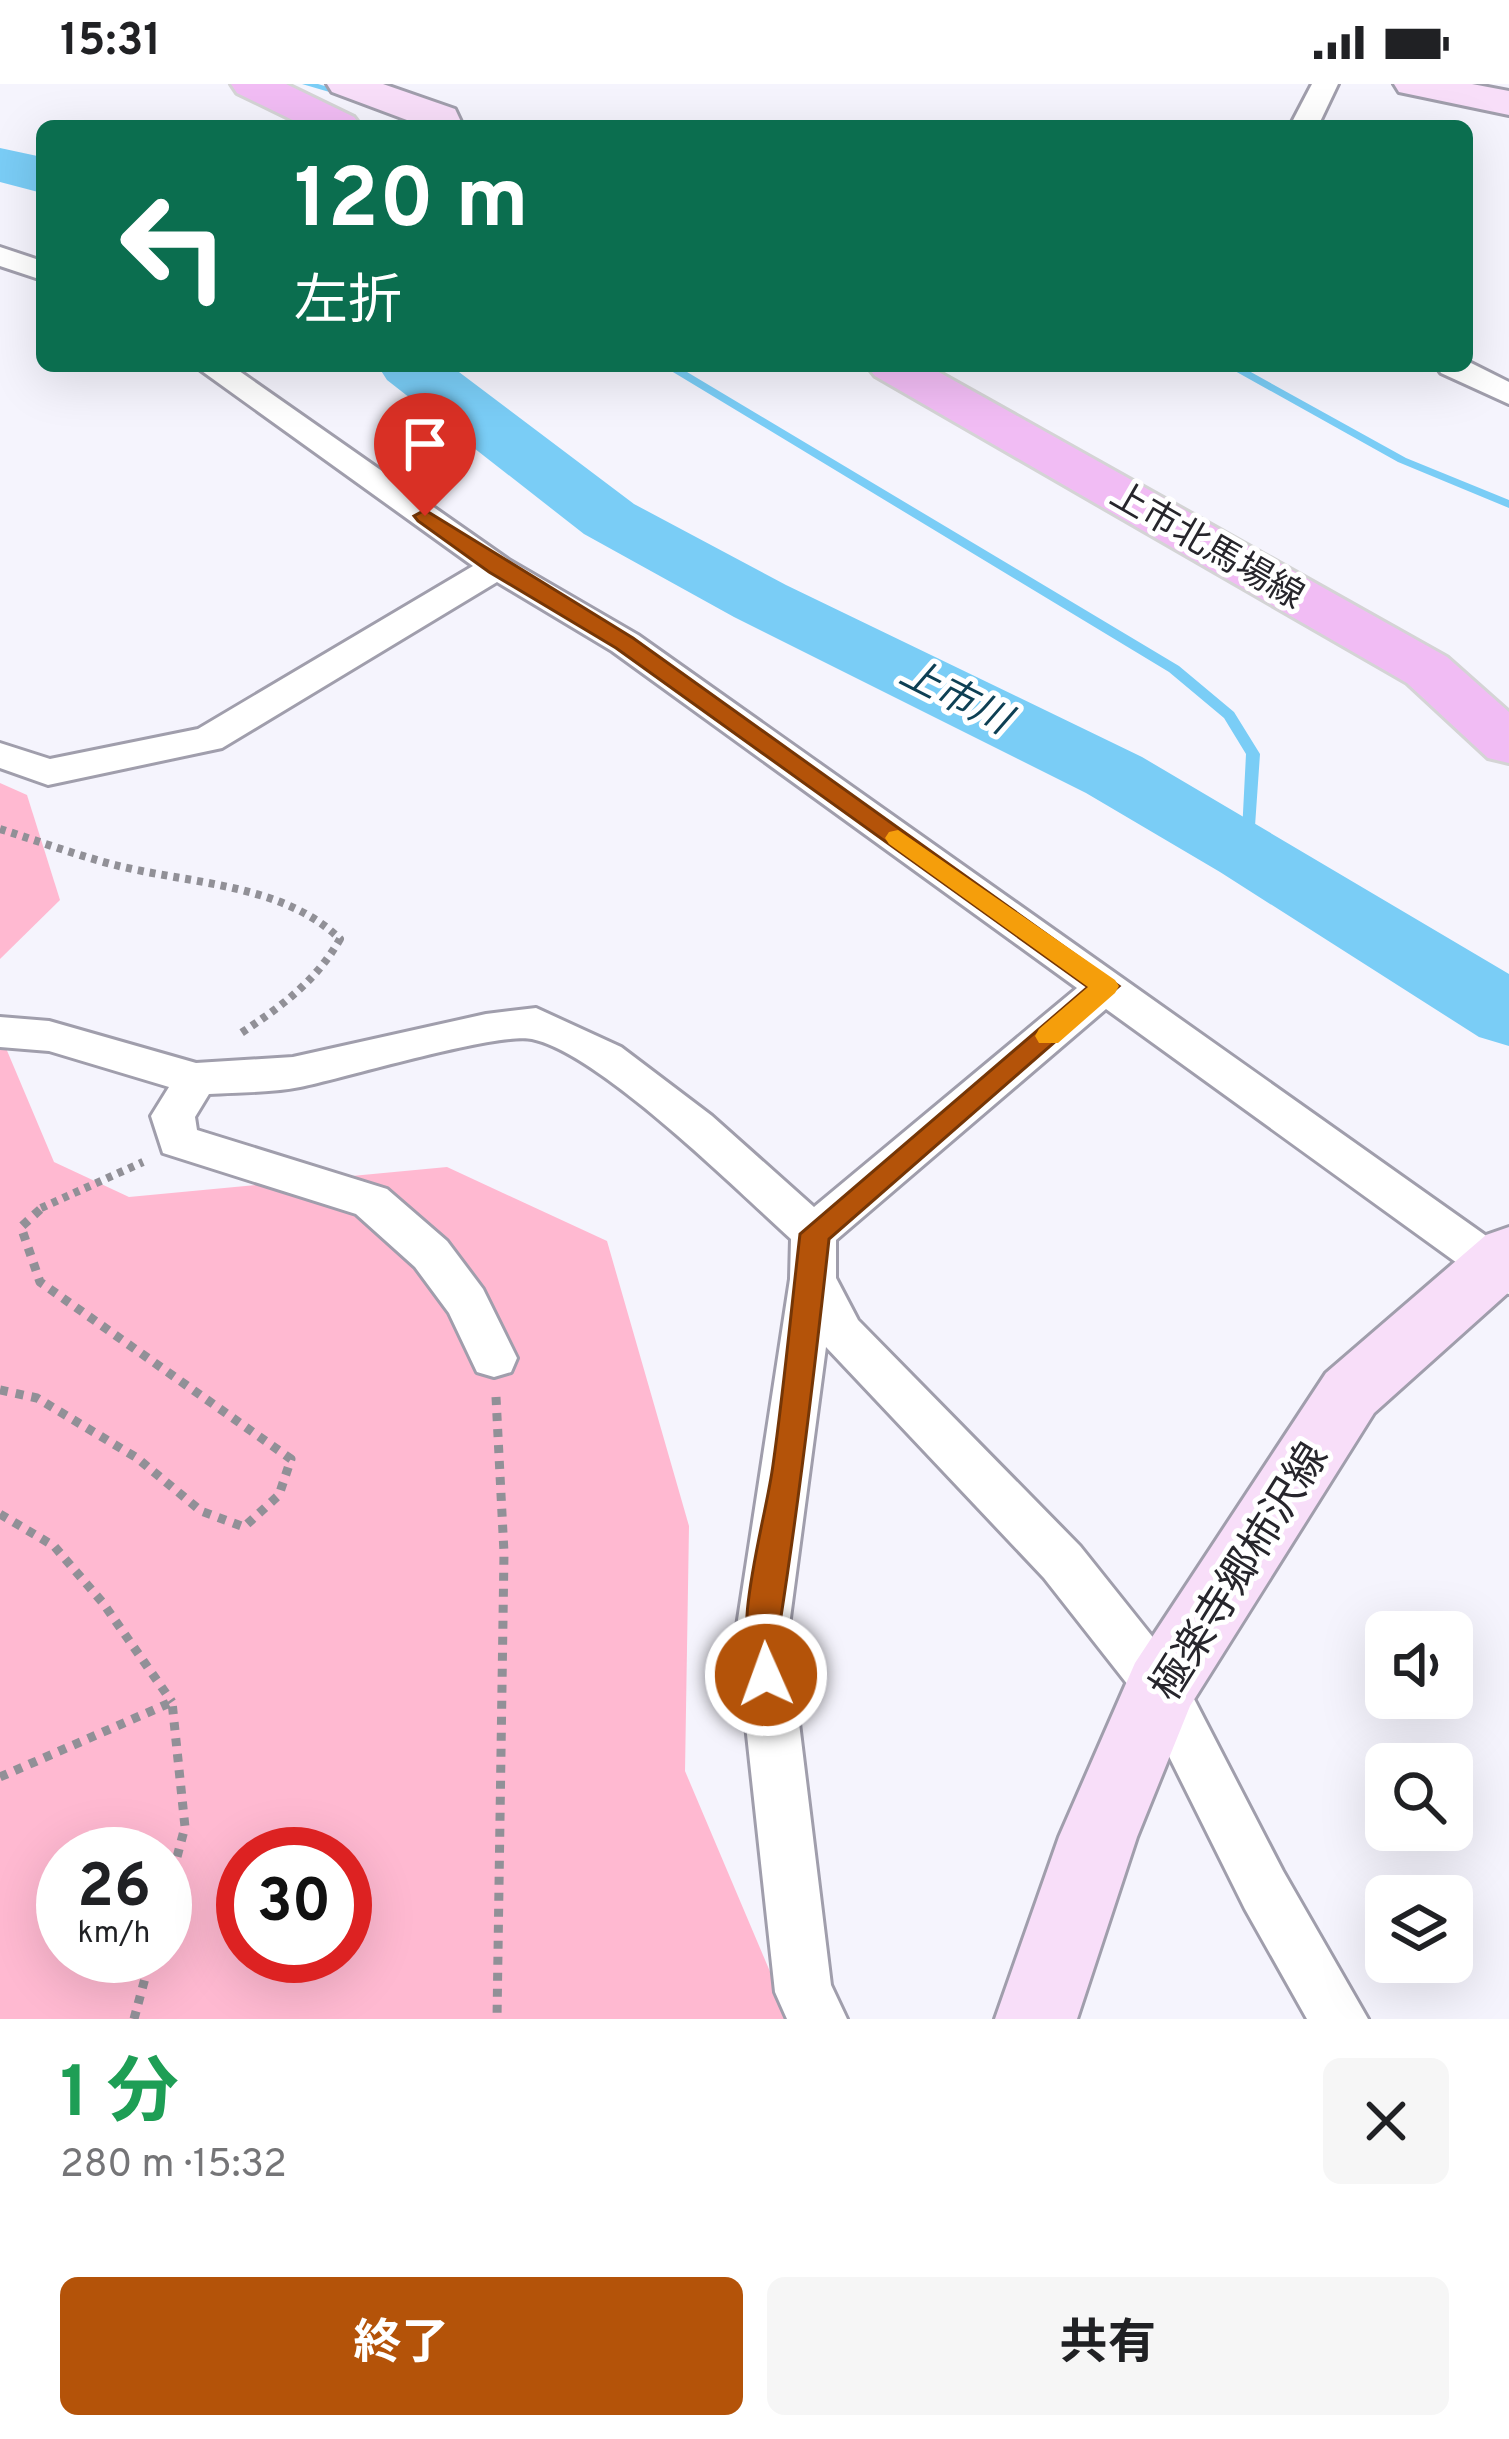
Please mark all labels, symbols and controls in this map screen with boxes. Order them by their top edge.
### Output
text: 15:31 [60,14,161,71]
text: 120 m [294,151,529,257]
icon: left [96,168,252,324]
text: 左折 [294,270,402,339]
pin [374,393,476,516]
icon: arrive [392,411,458,477]
street label: 上市北馬場線 [1101,474,1311,621]
water label: 上市川 [891,651,1021,749]
street label: 極楽寺郷柿沢線 [1141,1435,1342,1712]
map controls [1365,1611,1473,1983]
button: sound [1365,1611,1473,1719]
position arrow [703,1612,829,1738]
button: search [1365,1743,1473,1851]
speed limit sign: 30 [216,1827,372,1983]
text: 26 [77,1852,151,1928]
button: layers [1365,1875,1473,1983]
text: km/h [78,1916,150,1953]
text: 1 分 [60,2051,179,2143]
button: close [1323,2058,1449,2184]
text: 280 m · 15:32 [60,2142,287,2191]
button: 終了 [60,2277,743,2415]
button: 共有 [767,2277,1449,2415]

